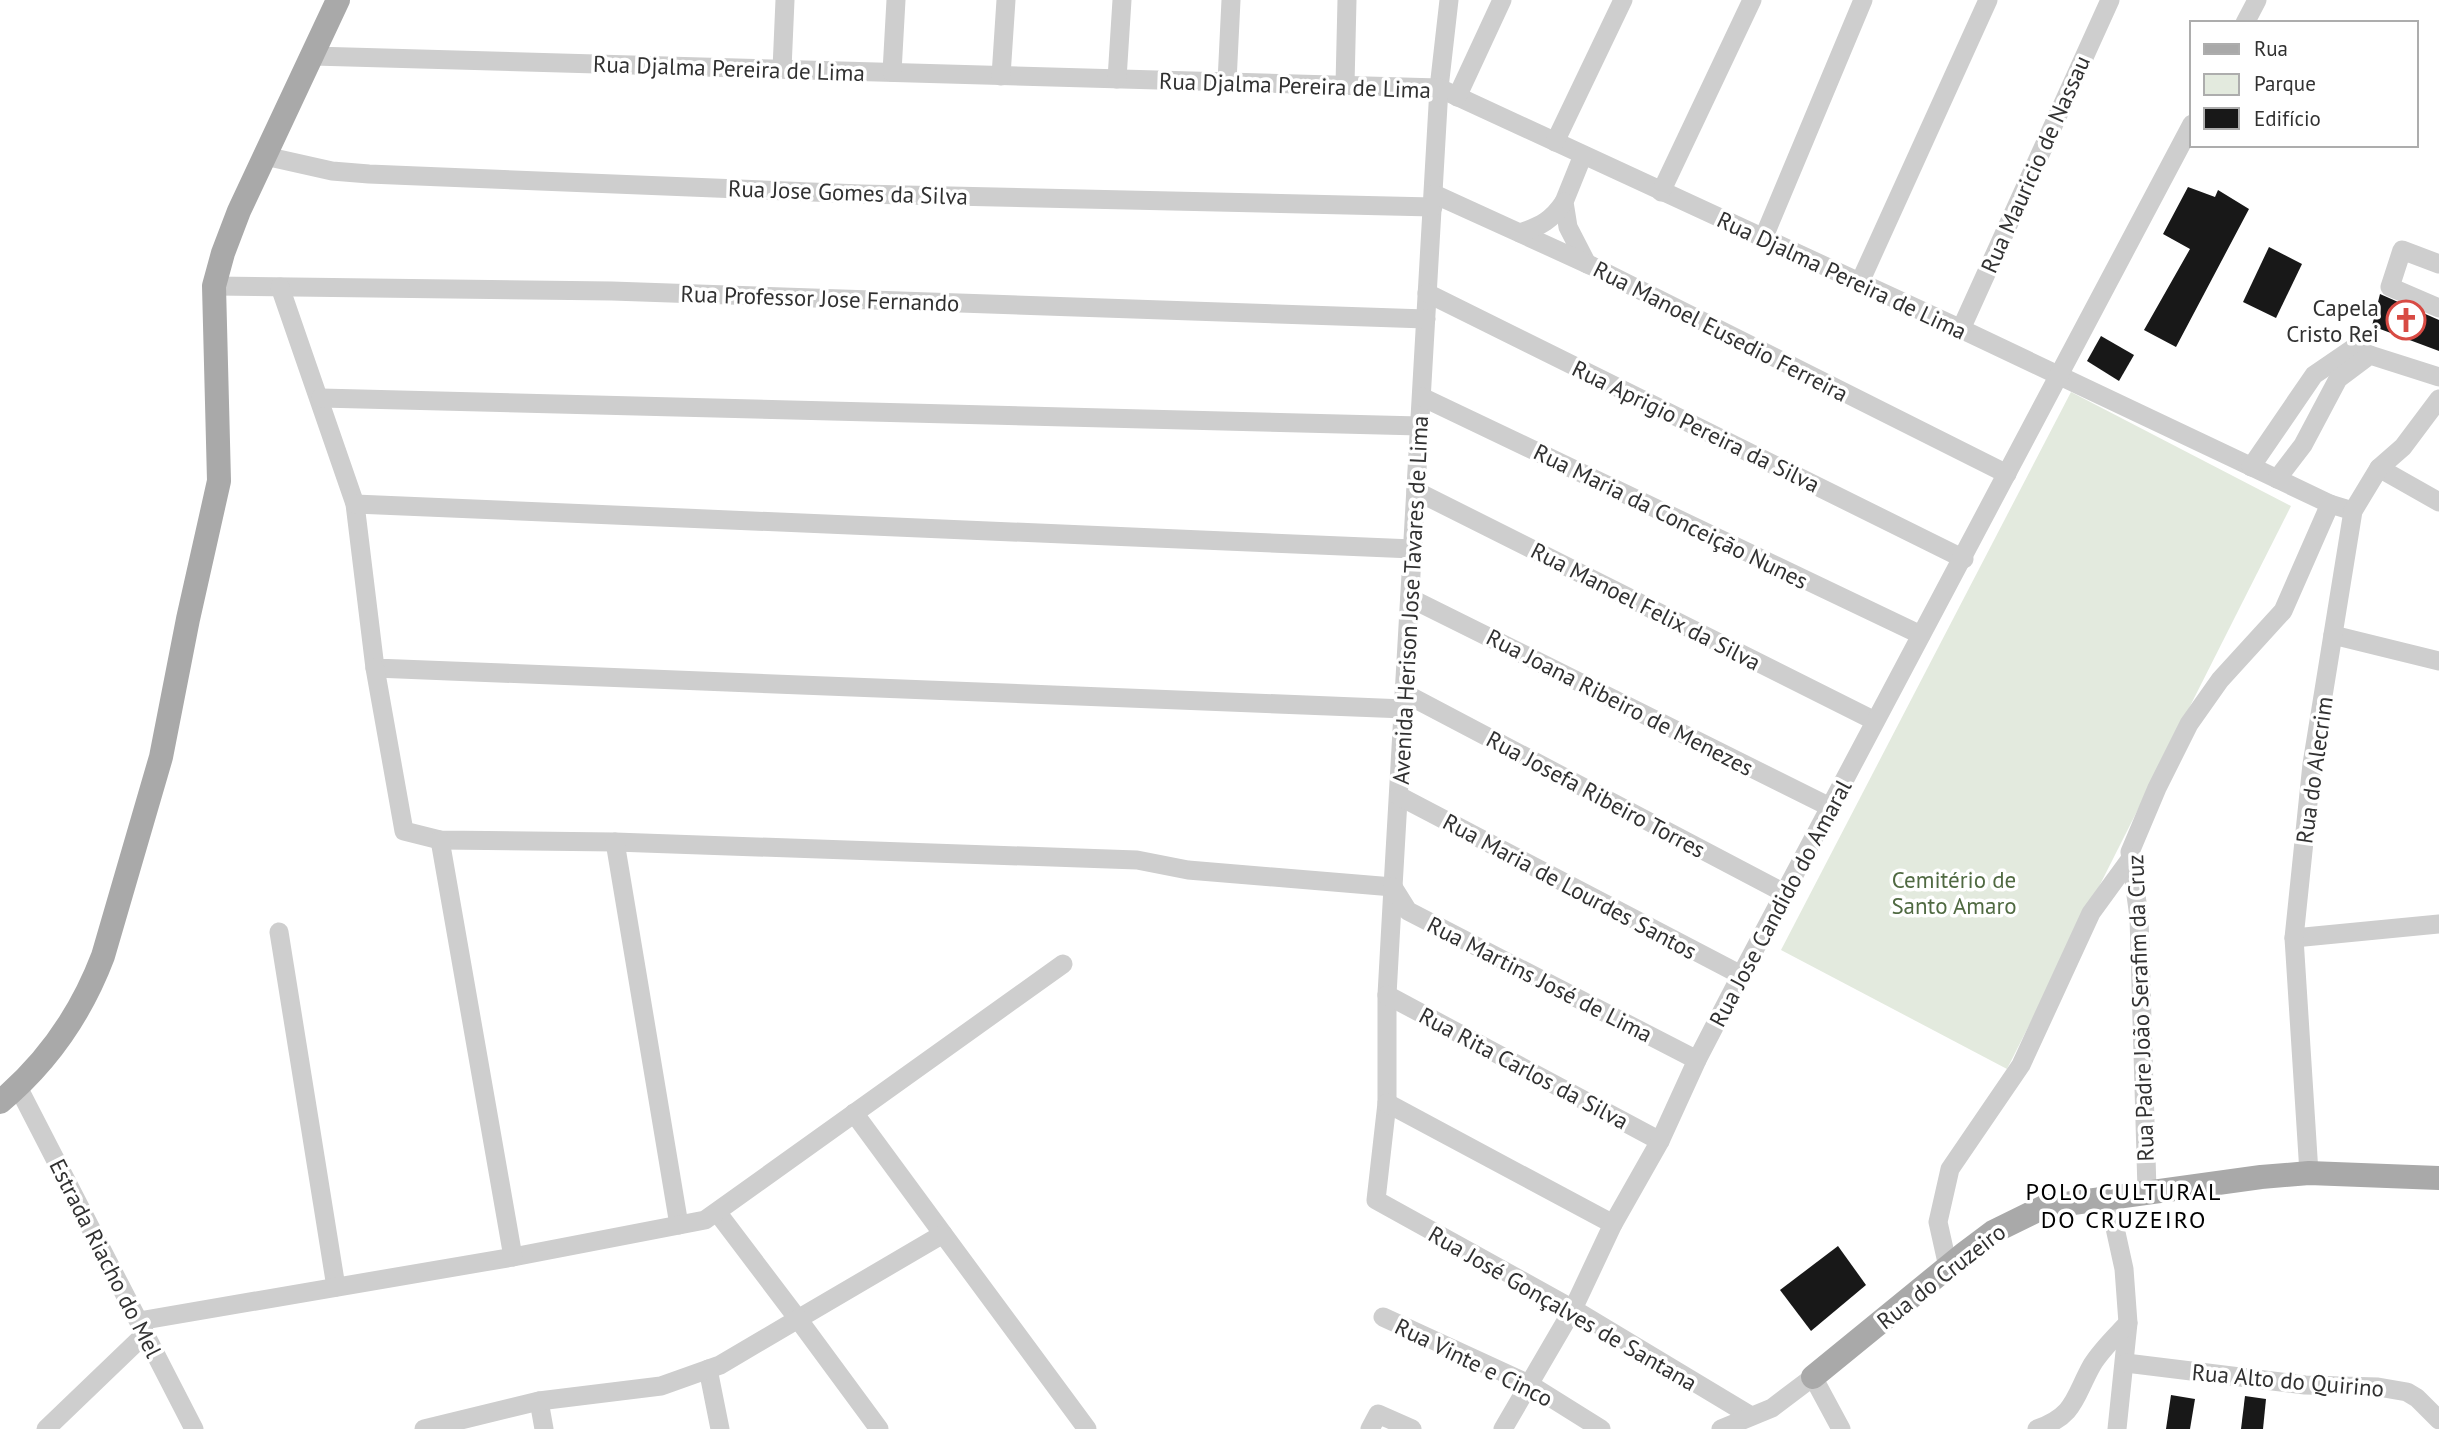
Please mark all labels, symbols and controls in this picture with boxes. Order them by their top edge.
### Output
legend [2190,21,2418,147]
text: Rua [2254,35,2288,62]
street label: Rua Djalma Pereira de Lima [593,49,865,87]
street label: Rua Mauricio de Nassau [1974,51,2096,277]
street label: Rua Djalma Pereira de Lima [1159,66,1431,104]
text: Parque [2254,70,2316,97]
text: Edifício [2254,105,2321,132]
street label: Rua Jose Gomes da Silva [728,173,968,211]
street label: Rua Djalma Pereira de Lima [1713,204,1971,346]
street label: Rua Manoel Eusedio Ferreira [1589,254,1853,408]
street label: Rua Professor Jose Fernando [680,279,960,317]
place label: Capela Cristo Rei [2286,293,2379,348]
church icon: Capela Cristo Rei [2385,299,2427,341]
street label: Rua Aprigio Pereira da Silva [1567,353,1825,499]
street label: Avenida Herison Jose Tavares de Lima [1386,415,1434,785]
street label: Rua Maria da Conceição Nunes [1529,437,1813,595]
street label: Rua Manoel Felix da Silva [1526,535,1766,677]
street label: Rua Joana Ribeiro de Menezes [1482,622,1758,782]
street label: Rua do Alecrim [2289,695,2339,845]
street label: Rua Josefa Ribeiro Torres [1482,724,1710,864]
street label: Rua Jose Candido do Amaral [1702,774,1858,1031]
street label: Rua Maria de Lourdes Santos [1438,807,1702,965]
street label: Rua Padre João Serafim da Cruz [2120,854,2160,1162]
park label: Cemitério de Santo Amaro [1891,865,2017,920]
street label: Rua Martins José de Lima [1423,910,1657,1048]
street label: Rua Rita Carlos da Silva [1414,1001,1634,1135]
street label: Estrada Riacho do Mel [43,1154,169,1362]
district label: POLO CULTURAL DO CRUZEIRO [2026,1176,2222,1235]
street label: Rua do Cruzeiro [1871,1217,2011,1335]
street label: Rua José Gonçalves de Santana [1424,1219,1702,1397]
street label: Rua Vinte e Cinco [1390,1311,1558,1413]
street label: Rua Alto do Quirino [2191,1357,2385,1403]

